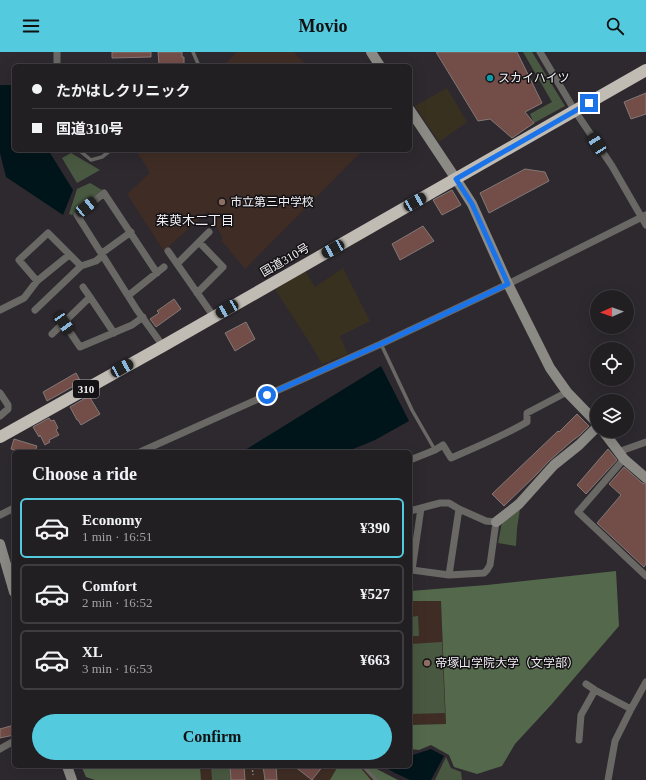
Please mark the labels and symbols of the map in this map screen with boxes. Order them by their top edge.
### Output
place label: スカイハイツ [498,71,570,85]
marker: スカイハイツ [485,73,495,83]
route end [580,94,598,112]
car [585,131,609,157]
car [402,191,428,213]
car [73,195,99,219]
place label: 市立第三中学校 [230,195,314,209]
marker: 市立第三中学校 [217,197,227,207]
district label: 茱萸木二丁目 [156,213,234,228]
car [320,238,346,260]
street label: 国道310号 [258,240,312,280]
north arrow [590,290,634,334]
car [214,298,240,320]
car [52,310,76,336]
car [109,357,135,379]
road number: 310 [73,380,99,398]
route start [258,386,276,404]
place label: 帝塚山学院大学（文学部） [435,656,579,670]
marker: 帝塚山学院大学（文学部） [422,658,432,668]

